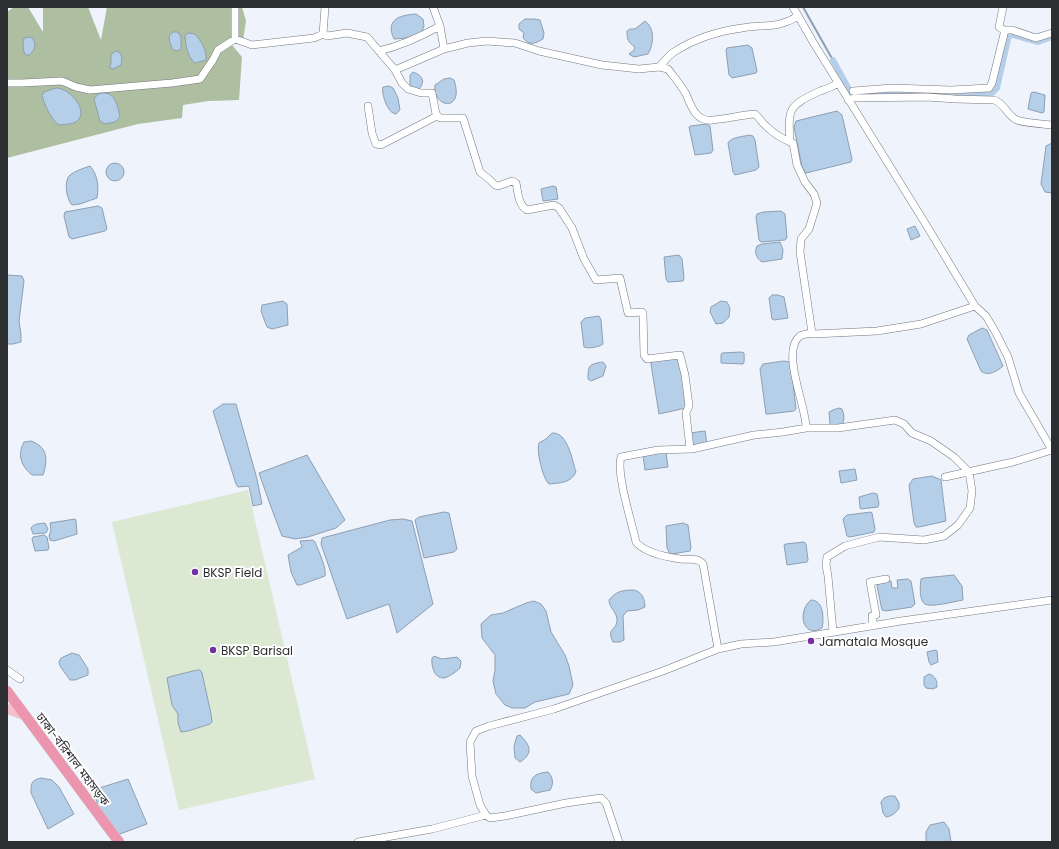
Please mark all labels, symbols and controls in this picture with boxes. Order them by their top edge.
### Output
place label: BKSP Field [203,564,262,581]
marker: BKSP Field [190,567,200,577]
place label: Jamatala Mosque [819,633,928,650]
marker: Jamatala Mosque [806,636,816,646]
place label: BKSP Barisal [221,642,293,659]
marker: BKSP Barisal [208,645,218,655]
street label: ঢাকা-বরিশাল মহাসড়ক [32,708,114,809]

